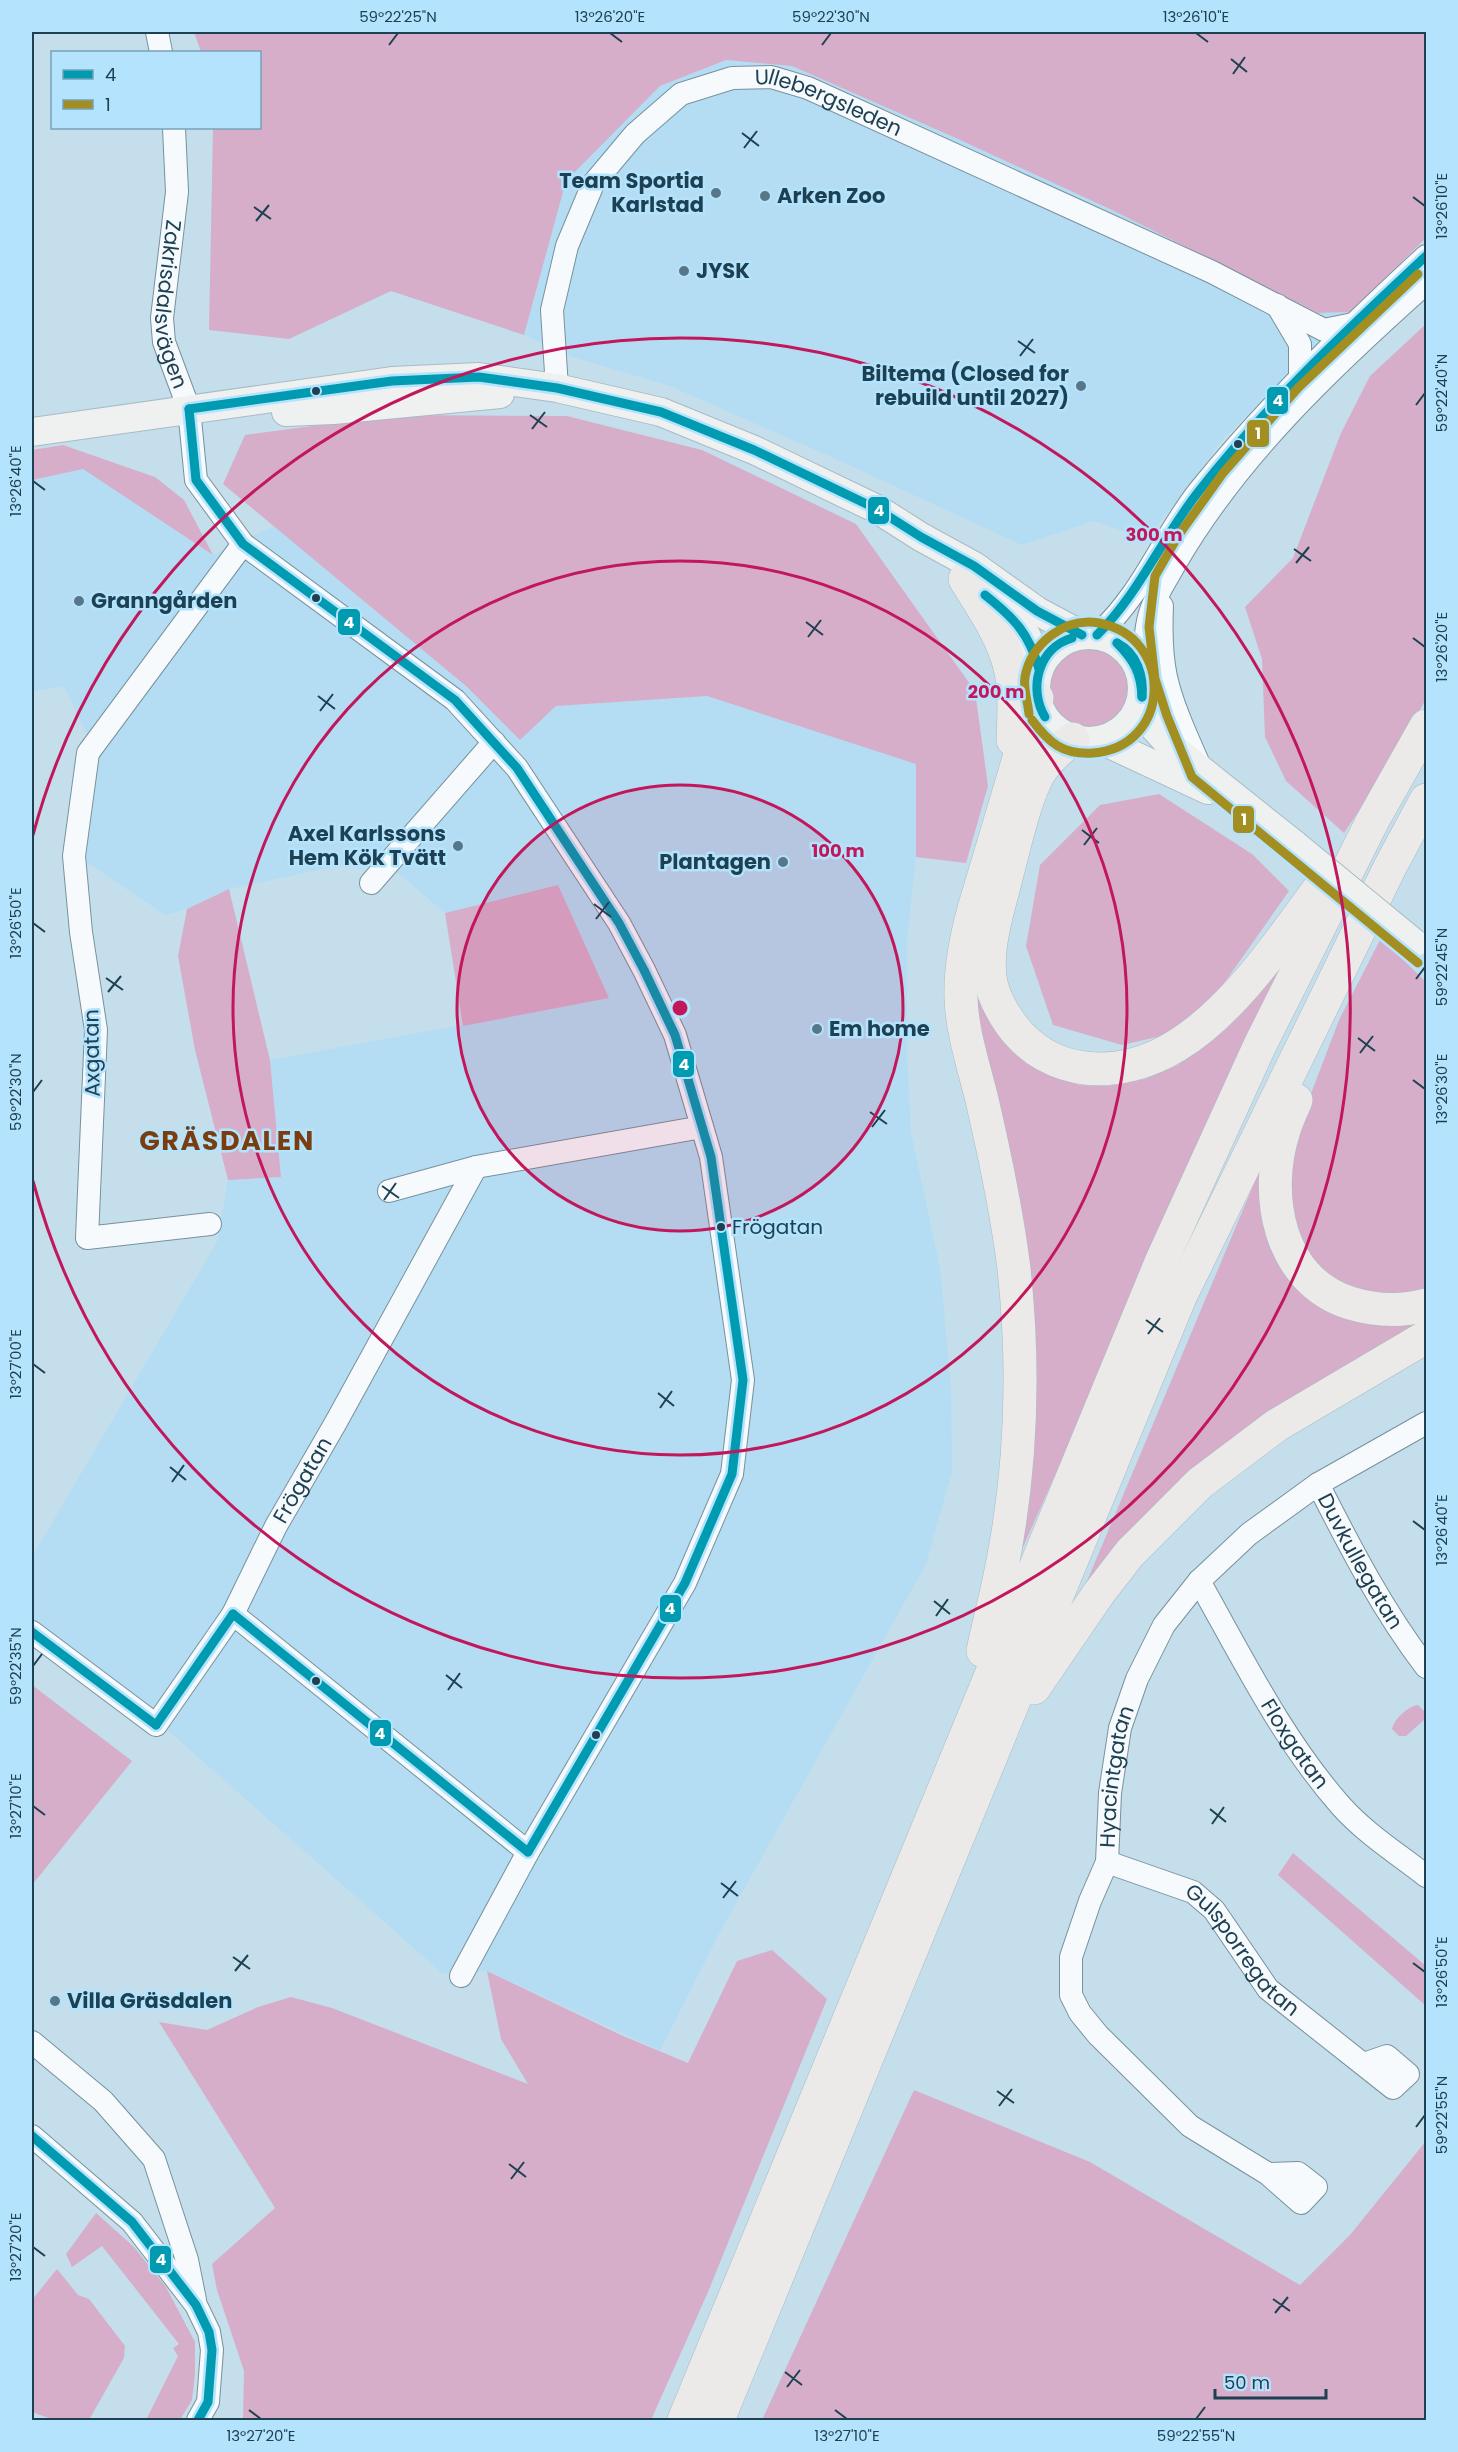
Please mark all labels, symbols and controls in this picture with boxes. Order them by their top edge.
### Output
text: 59°22'25"N [359,6,437,27]
text: 13°26'20"E [575,6,645,27]
text: 59°22'30"N [792,6,870,27]
text: 13°26'10"E [1163,6,1229,27]
legend [51,51,261,129]
text: 4 [105,62,116,87]
street label: Ullebergsleden [754,62,907,143]
text: 1 [105,92,111,117]
place label: Team Sportia Karlstad [559,166,704,219]
text: 13°26'10"E [1431,173,1452,239]
place label: Arken Zoo [777,181,885,210]
marker: Team Sportia Karlstad [709,186,723,200]
marker: Arken Zoo [758,189,772,203]
street label: Zakrisdalsvägen [148,218,195,393]
place label: JYSK [696,256,750,285]
marker: JYSK [677,264,691,278]
text: 59°22'40"N [1431,354,1452,432]
place label: Biltema (Closed for rebuild until 2027) [861,359,1069,412]
marker: Biltema (Closed for rebuild until 2027) [1074,379,1088,393]
unlabelled marker [310,385,322,397]
line badge: 4 [1266,386,1289,415]
text: 4 [1273,389,1284,412]
line badge: 1 [1246,419,1270,448]
text: 1 [1255,422,1261,445]
unlabelled marker [1232,438,1244,450]
text: 13°26'40"E [5,445,26,517]
line badge: 4 [867,496,890,525]
text: 4 [874,499,885,522]
text: 300 m [1125,522,1183,547]
place label: Granngården [91,586,237,615]
unlabelled marker [310,592,322,604]
marker: Granngården [72,594,86,608]
line badge: 4 [337,608,361,636]
text: 4 [344,611,355,634]
text: 13°26'20"E [1431,612,1452,682]
text: 200 m [968,679,1024,704]
line badge: 1 [1232,805,1255,834]
text: 1 [1241,808,1247,831]
place label: Axel Karlssons Hem Kök Tvätt [288,819,446,872]
text: 100 m [811,838,865,863]
marker: Axel Karlssons Hem Kök Tvätt [451,839,465,853]
place label: Plantagen [659,847,771,876]
marker: Plantagen [776,855,790,869]
text: 13°26'50"E [5,887,26,959]
text: 59°22'45"N [1431,928,1452,1006]
centre of rings [670,998,690,1018]
street label: Axgatan [76,1009,107,1097]
place label: Em home [829,1014,930,1043]
marker: Em home [810,1022,824,1036]
line badge: 4 [672,1050,695,1078]
text: 59°22'30"N [5,1053,26,1131]
text: 4 [679,1053,690,1076]
text: 13°26'30"E [1431,1054,1452,1124]
district label: GRÄSDALEN [139,1122,315,1159]
place label: Frögatan [732,1213,823,1241]
marker: Frögatan [715,1221,727,1233]
text: 13°27'00"E [5,1329,26,1399]
street label: Frögatan [266,1431,339,1529]
street label: Duvkullegatan [1311,1488,1410,1635]
text: 13°26'40"E [1431,1494,1452,1566]
line badge: 4 [659,1594,682,1623]
text: 4 [665,1597,676,1620]
text: 59°22'35"N [5,1627,26,1705]
unlabelled marker [310,1675,322,1687]
street label: Floxgatan [1254,1693,1336,1795]
street label: Hyacintgatan [1093,1701,1141,1848]
line badge: 4 [369,1719,392,1747]
text: 4 [375,1722,386,1745]
unlabelled marker [590,1729,602,1741]
text: 13°27'10"E [5,1773,26,1839]
street label: Gulsporregatan [1179,1877,1306,2023]
text: 13°26'50"E [1431,1936,1452,2008]
place label: Villa Gräsdalen [67,1986,232,2015]
marker: Villa Gräsdalen [48,1994,62,2008]
text: 59°22'55"N [1431,2076,1452,2154]
text: 13°27'20"E [5,2212,26,2282]
line badge: 4 [149,2245,172,2274]
text: 4 [156,2248,167,2271]
scale bar [1215,2362,1326,2400]
text: 50 m [1224,2370,1270,2395]
text: 13°27'20"E [226,2425,296,2446]
text: 13°27'10"E [814,2425,880,2446]
text: 59°22'55"N [1157,2425,1235,2446]

